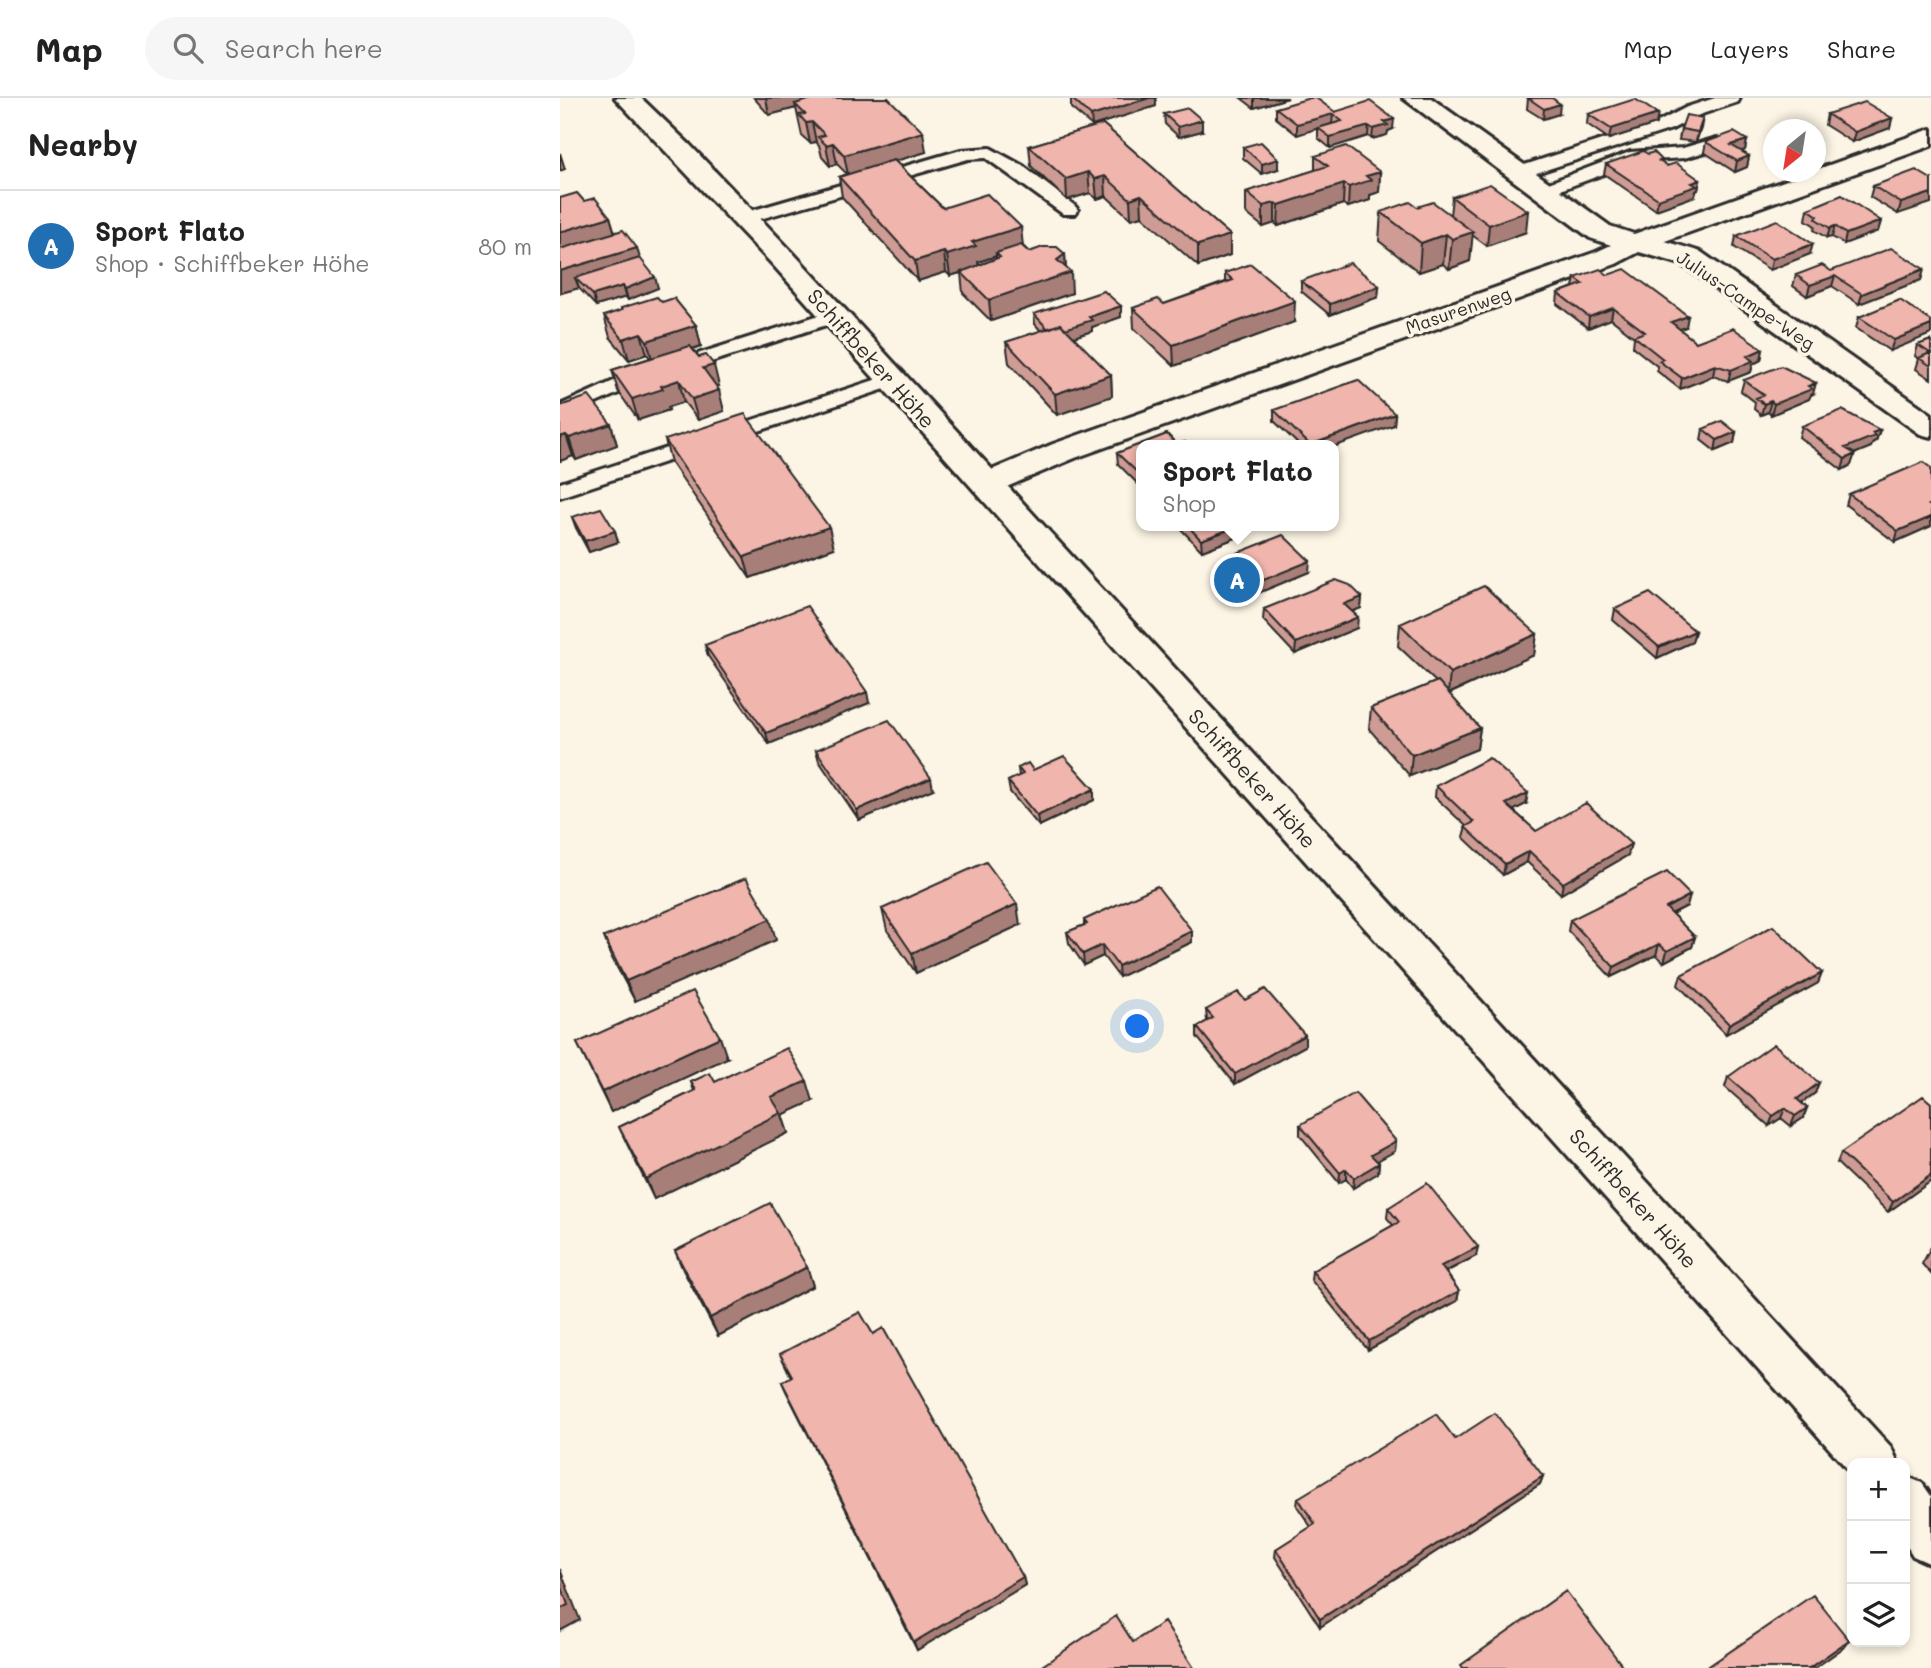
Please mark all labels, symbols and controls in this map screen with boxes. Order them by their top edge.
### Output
search box [145,17,635,80]
text: Map [35,27,103,70]
icon: search [169,29,207,67]
text: Search here [225,31,383,65]
text: Map [1624,33,1672,64]
text: Layers [1710,33,1789,64]
text: Share [1827,33,1896,64]
north arrow [1763,119,1826,182]
text: Nearby [28,124,138,164]
text: Sport Flato [95,214,245,248]
text: A [43,231,59,261]
text: 80 m [478,231,532,261]
street label: Julius-Campe-Weg [1672,245,1820,355]
text: Shop · Schiffbeker Höhe [95,248,369,278]
street label: Masurenweg [1402,281,1514,339]
street label: Schiffbeker Höhe [802,283,942,433]
popup [1136,440,1339,531]
text: Sport Flato [1163,454,1312,488]
text: Shop [1163,488,1216,518]
pin: A [1214,554,1260,606]
street label: Schiffbeker Höhe [1183,703,1323,853]
your location [1120,1009,1154,1043]
street label: Schiffbeker Höhe [1564,1123,1704,1273]
map controls [1847,1458,1910,1647]
button: + [1847,1458,1910,1521]
button: − [1847,1521,1910,1584]
button: layers [1847,1584,1910,1647]

